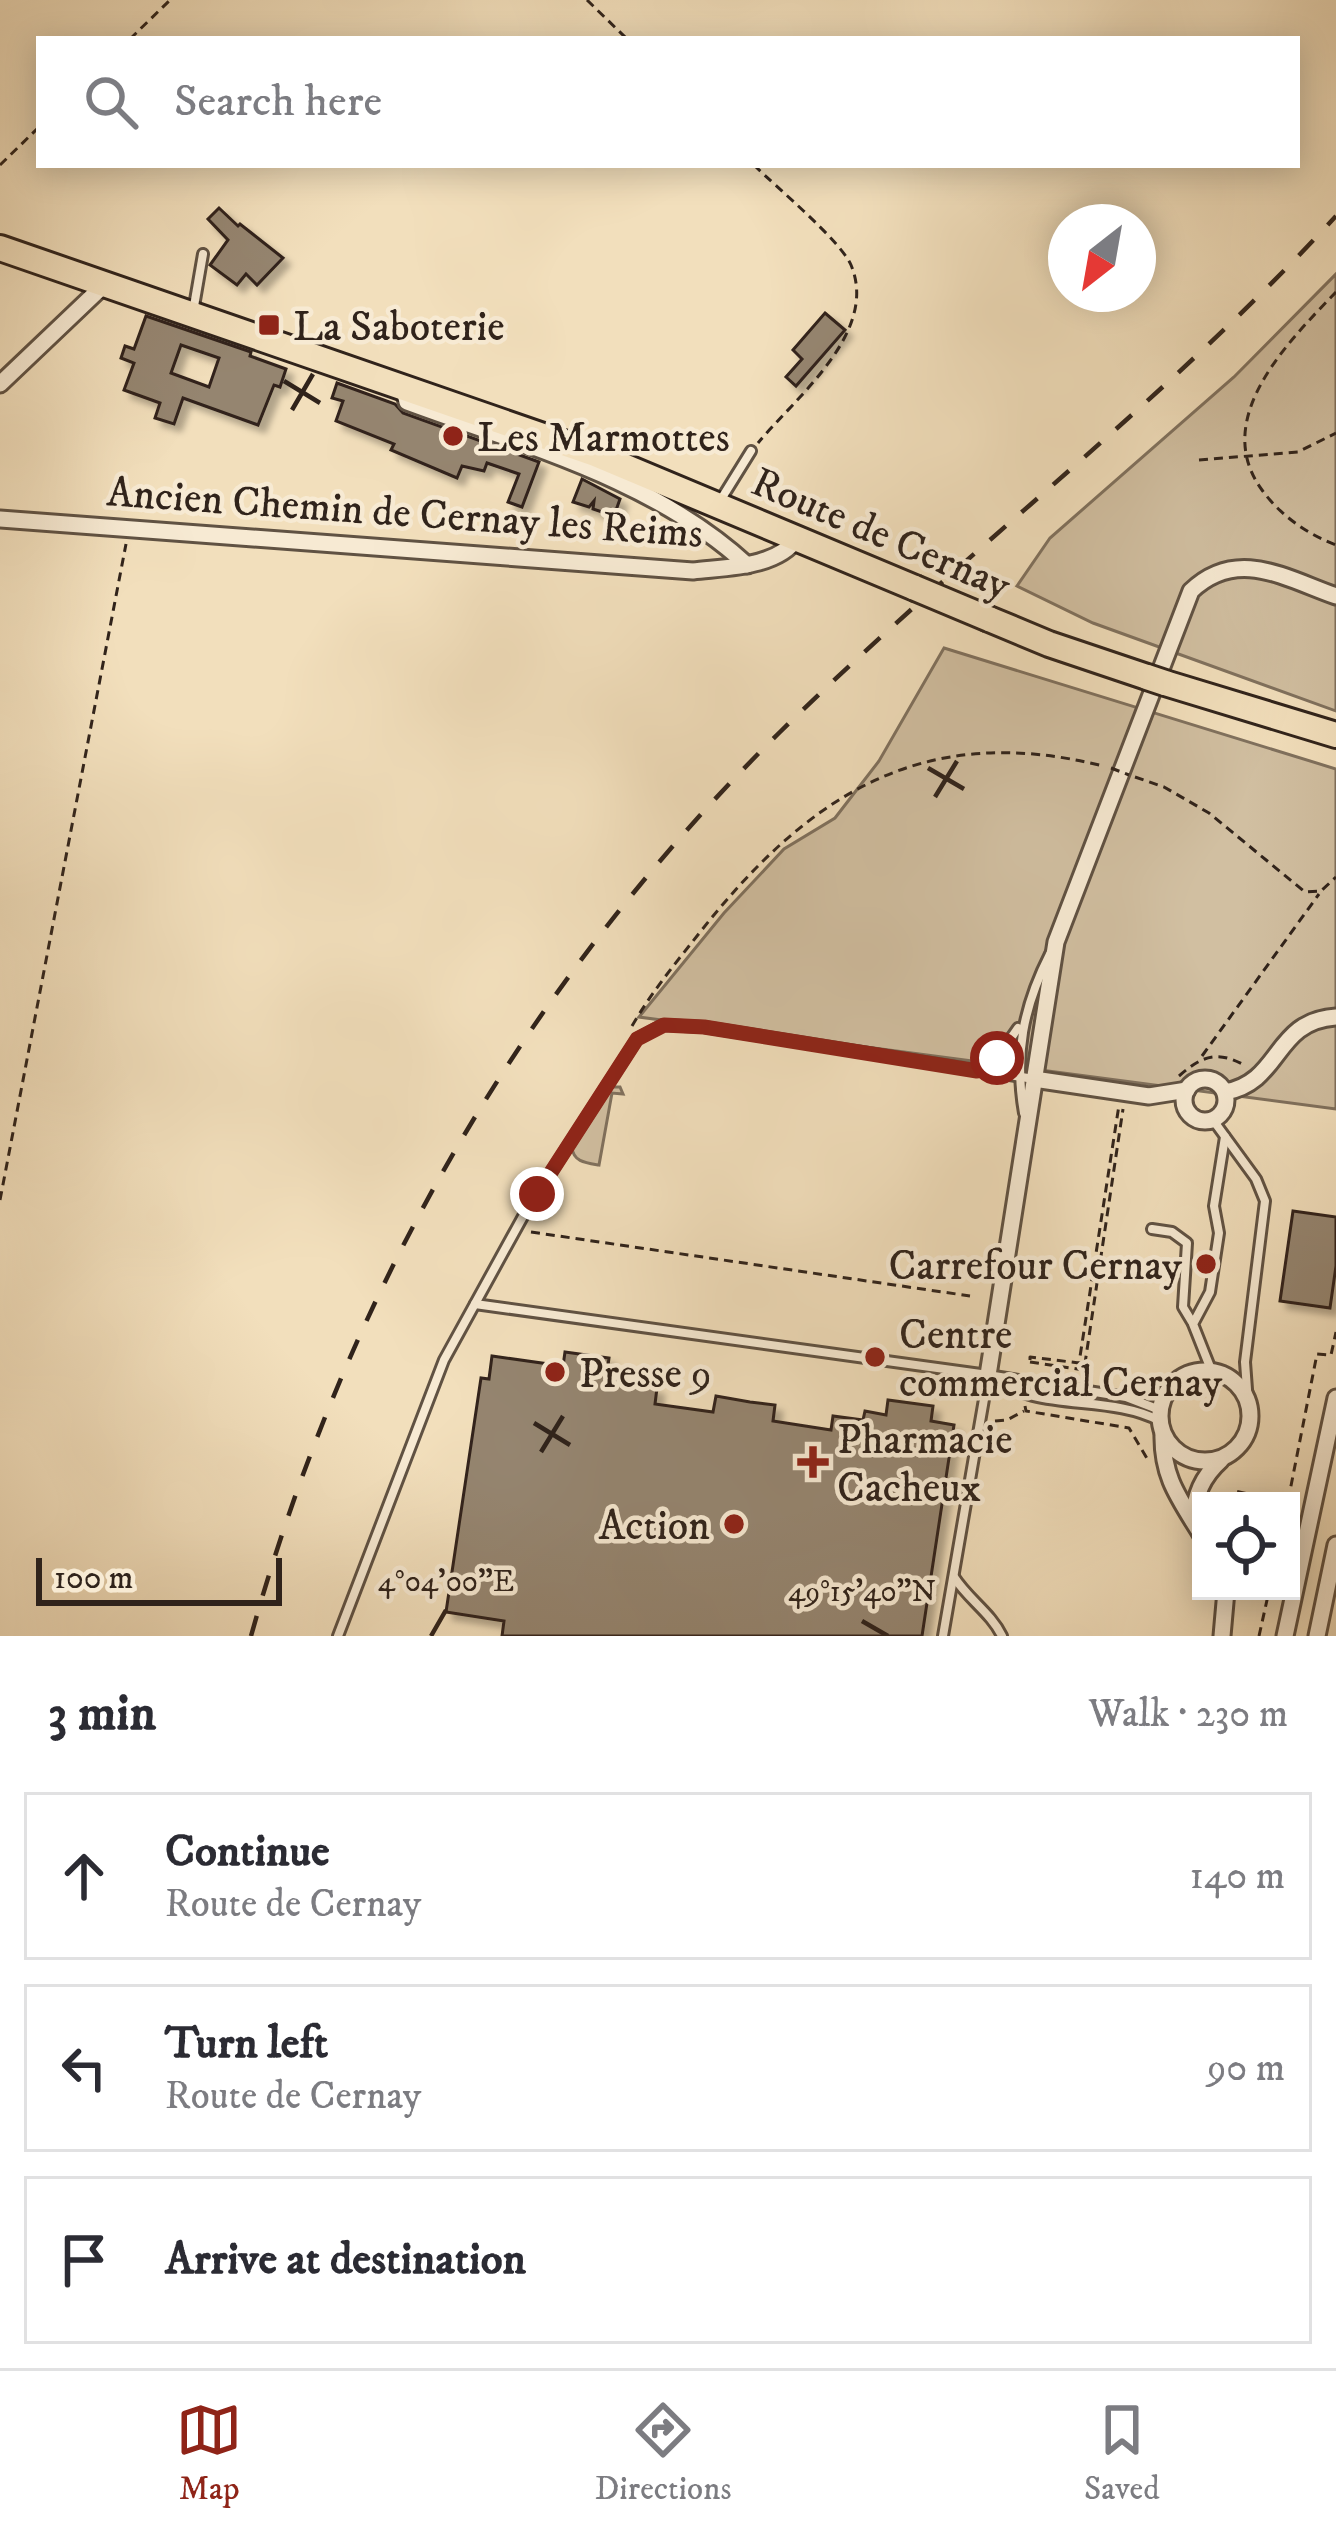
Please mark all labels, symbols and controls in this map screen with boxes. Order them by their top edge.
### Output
search box [36,36,1300,168]
icon: search [78,69,144,135]
text: Search here [174,74,382,130]
north arrow [1048,204,1156,312]
place label: La Saboterie [293,302,505,354]
marker: La Saboterie [256,312,282,338]
place label: Les Marmottes [477,413,730,465]
marker: Les Marmottes [440,423,466,449]
street label: Route de Cernay [744,457,1019,613]
street label: Ancien Chemin de Cernay les Reims [105,467,705,561]
route start [970,1031,1024,1085]
route end [510,1167,564,1221]
place label: Carrefour Cernay [889,1241,1183,1293]
marker: Carrefour Cernay [1193,1251,1219,1277]
place label: Centre commercial Cernay [899,1310,1223,1410]
marker: Centre commercial Cernay [862,1344,888,1370]
place label: Presse 9 [579,1349,712,1401]
marker: Presse 9 [542,1359,568,1385]
place label: Pharmacie Cacheux [837,1415,1013,1515]
marker: Pharmacie Cacheux [800,1449,826,1475]
map controls [1192,1492,1300,1600]
button: locate [1192,1492,1300,1600]
place label: Action [599,1501,710,1553]
marker: Action [721,1511,747,1537]
scale bar [36,1552,282,1605]
text: 100 m [54,1558,133,1599]
text: 4°04'00"E [378,1564,514,1601]
text: 49°15'40"N [788,1574,936,1611]
text: 3 min [48,1682,156,1746]
text: Walk · 230 m [1089,1690,1288,1739]
text: Continue [165,1824,330,1880]
icon: ahead [51,1843,117,1909]
text: 140 m [1190,1852,1285,1901]
text: Route de Cernay [165,1880,421,1929]
text: Turn left [165,2016,328,2072]
icon: left [51,2035,117,2101]
text: 90 m [1207,2044,1285,2093]
text: Route de Cernay [165,2072,421,2121]
icon: arrive [51,2227,117,2293]
text: Arrive at destination [165,2232,526,2288]
tab: Map [176,2397,242,2510]
tab: Directions [595,2397,731,2510]
tab: Saved [1084,2397,1160,2510]

